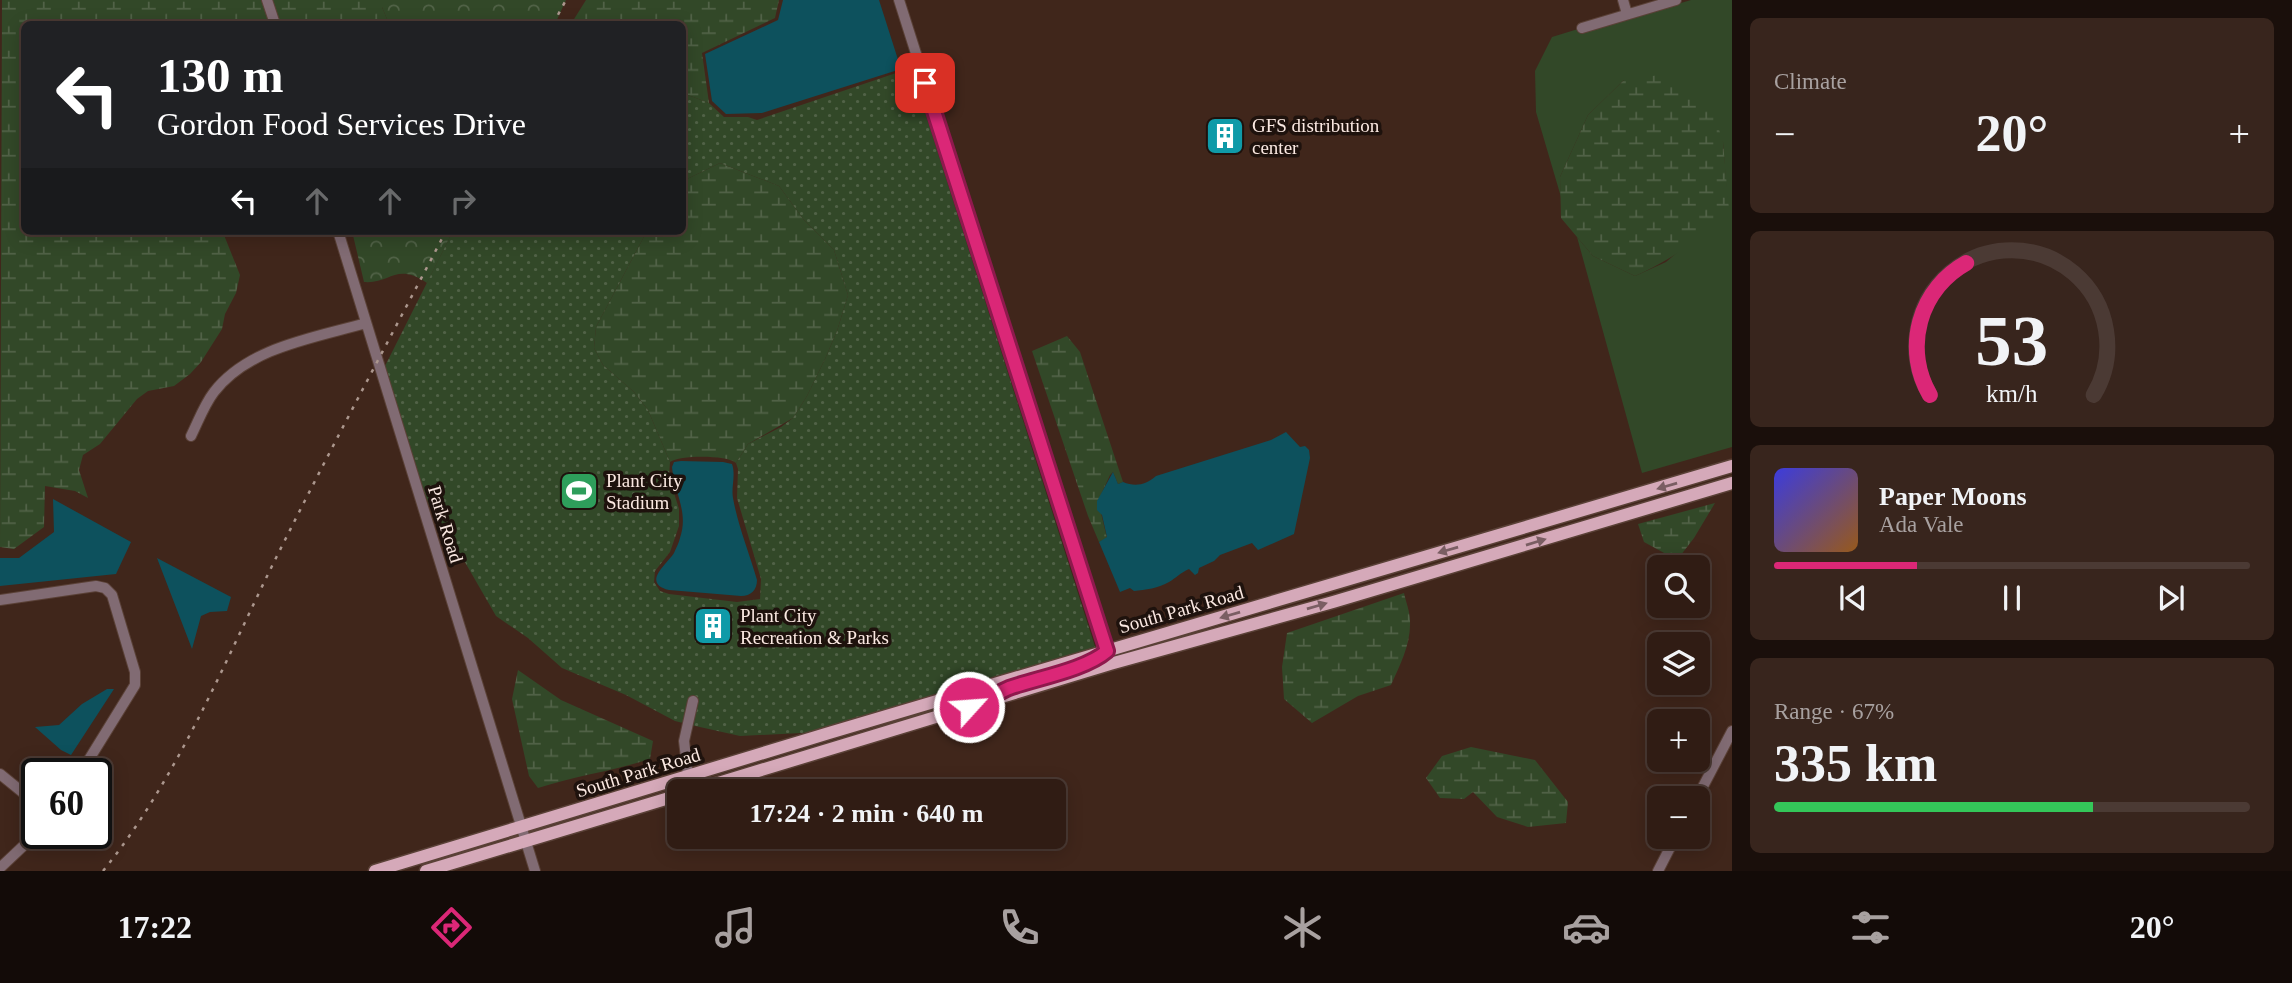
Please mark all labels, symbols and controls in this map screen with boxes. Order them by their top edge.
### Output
text: 130 m [157,48,284,103]
icon: left [42,49,133,140]
pin [895,53,955,113]
icon: arrive [906,64,944,102]
text: Climate [1774,69,1847,94]
text: 20° [1976,105,2048,162]
text: Gordon Food Services Drive [157,106,526,142]
text: − [1774,113,1795,155]
text: + [2229,113,2250,155]
building icon: GFS distribution center [1204,115,1246,157]
place label: GFS distribution center [1252,115,1380,158]
icon: left [225,182,263,220]
icon: ahead [298,182,336,220]
icon: ahead [371,182,409,220]
icon: right [444,182,482,220]
text: 53 [1976,300,2048,381]
text: km/h [1986,380,2038,407]
sports icon: Plant City Stadium [558,470,600,512]
place label: Plant City Stadium [606,470,683,513]
one-way arrow [1656,481,1677,491]
text: Paper Moons [1879,482,2027,511]
street label: Park Road [424,483,467,566]
text: Ada Vale [1879,512,1964,537]
one-way arrow [1525,536,1546,546]
one-way arrow [1438,546,1459,556]
map controls [1647,555,1710,849]
button: search [1647,555,1710,618]
icon: previous [1834,579,1872,617]
icon: pause [1993,579,2031,617]
icon: next [2152,579,2190,617]
street label: South Park Road [1116,582,1246,637]
one-way arrow [1307,601,1328,611]
building icon: Plant City Recreation & Parks [692,605,734,647]
place label: Plant City Recreation & Parks [740,605,889,648]
one-way arrow [1219,610,1240,620]
button: layers [1647,632,1710,695]
position arrow [932,670,1006,744]
text: Range · 67% [1774,699,1894,724]
button: + [1647,709,1710,772]
text: 335 km [1774,735,1937,792]
street label: South Park Road [573,743,703,801]
speed limit sign: 60 [21,758,112,849]
button: − [1647,786,1710,849]
text: 17:24 · 2 min · 640 m [750,799,984,828]
icon: directions [427,903,476,952]
icon: music [711,903,760,952]
icon: phone [995,903,1044,952]
icon: climate [1278,903,1327,952]
icon: car [1562,903,1611,952]
icon: filters [1846,903,1895,952]
text: 17:22 [117,909,192,945]
text: 20° [2130,909,2175,945]

